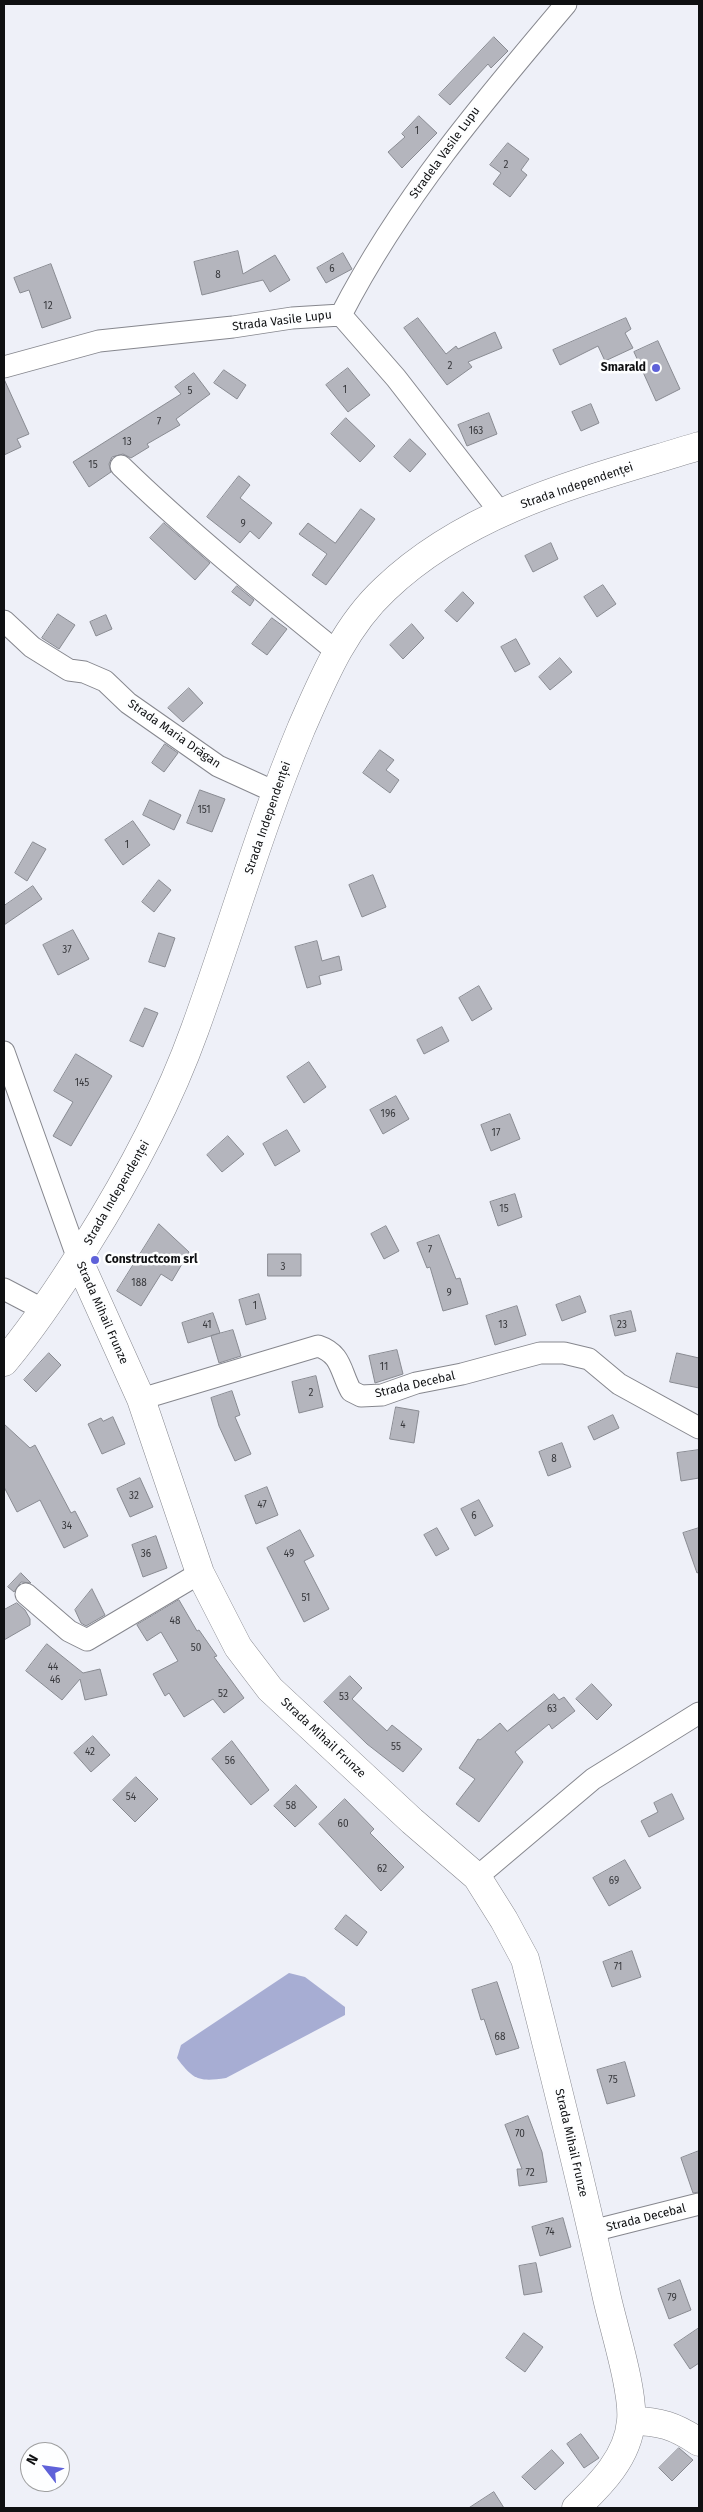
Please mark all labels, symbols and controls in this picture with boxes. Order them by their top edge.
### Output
street label: Stradela Vasile Lupu [407,104,483,202]
house number: 1 [415,125,419,137]
house number: 2 [504,159,508,171]
house number: 6 [329,263,335,275]
house number: 8 [215,269,221,281]
house number: 12 [43,300,53,312]
street label: Strada Vasile Lupu [231,308,333,334]
house number: 2 [448,360,452,372]
place label: Smarald [601,361,646,375]
marker: Smarald [650,362,662,374]
house number: 1 [343,384,347,396]
house number: 5 [187,385,193,397]
house number: 7 [157,416,161,428]
house number: 163 [469,425,483,437]
house number: 13 [122,436,132,448]
house number: 15 [88,459,98,471]
street label: Strada Independenței [519,460,635,512]
house number: 9 [240,518,246,530]
street label: Strada Maria Drăgan [125,697,223,771]
street label: Strada Independenței [242,760,294,876]
house number: 151 [197,804,211,816]
house number: 1 [125,839,129,851]
house number: 37 [62,944,72,956]
house number: 145 [75,1077,89,1089]
house number: 196 [381,1108,395,1120]
house number: 17 [492,1127,500,1139]
street label: Strada Independenței [81,1138,153,1248]
house number: 15 [499,1203,509,1215]
house number: 7 [428,1244,432,1256]
place label: Constructcom srl [105,1253,198,1267]
marker: Constructcom srl [89,1254,101,1266]
street label: Strada Mihail Frunze [73,1260,131,1366]
house number: 3 [281,1261,285,1273]
house number: 188 [131,1277,147,1289]
house number: 9 [446,1287,452,1299]
house number: 1 [253,1300,257,1312]
house number: 41 [202,1319,212,1331]
house number: 13 [498,1319,508,1331]
house number: 23 [617,1319,627,1331]
house number: 11 [380,1361,388,1373]
street label: Strada Decebal [374,1369,456,1401]
house number: 2 [309,1387,313,1399]
house number: 4 [400,1419,406,1431]
house number: 8 [551,1453,557,1465]
house number: 32 [129,1490,139,1502]
house number: 47 [257,1499,267,1511]
house number: 6 [471,1510,477,1522]
house number: 34 [62,1520,72,1532]
house number: 36 [141,1548,151,1560]
house number: 49 [284,1548,294,1560]
house number: 51 [302,1592,310,1604]
house number: 48 [170,1615,180,1627]
house number: 50 [191,1642,201,1654]
house number: 44 [48,1661,58,1673]
house number: 46 [50,1674,60,1686]
house number: 52 [218,1688,228,1700]
house number: 53 [339,1691,349,1703]
street label: Strada Mihail Frunze [278,1695,368,1781]
house number: 63 [547,1703,557,1715]
house number: 55 [391,1741,401,1753]
house number: 42 [85,1746,95,1758]
house number: 56 [225,1755,235,1767]
house number: 54 [126,1791,136,1803]
house number: 58 [286,1800,296,1812]
house number: 60 [338,1818,348,1830]
house number: 62 [377,1863,387,1875]
house number: 69 [609,1875,619,1887]
house number: 71 [614,1961,622,1973]
house number: 68 [495,2031,505,2043]
house number: 75 [608,2074,618,2086]
street label: Strada Mihail Frunze [552,2087,590,2199]
house number: 70 [515,2128,525,2140]
house number: 72 [525,2167,535,2179]
street label: Strada Decebal [605,2201,687,2235]
house number: 74 [545,2226,555,2238]
house number: 79 [667,2292,677,2304]
north arrow [20,2442,70,2492]
text: N [23,2451,42,2468]

